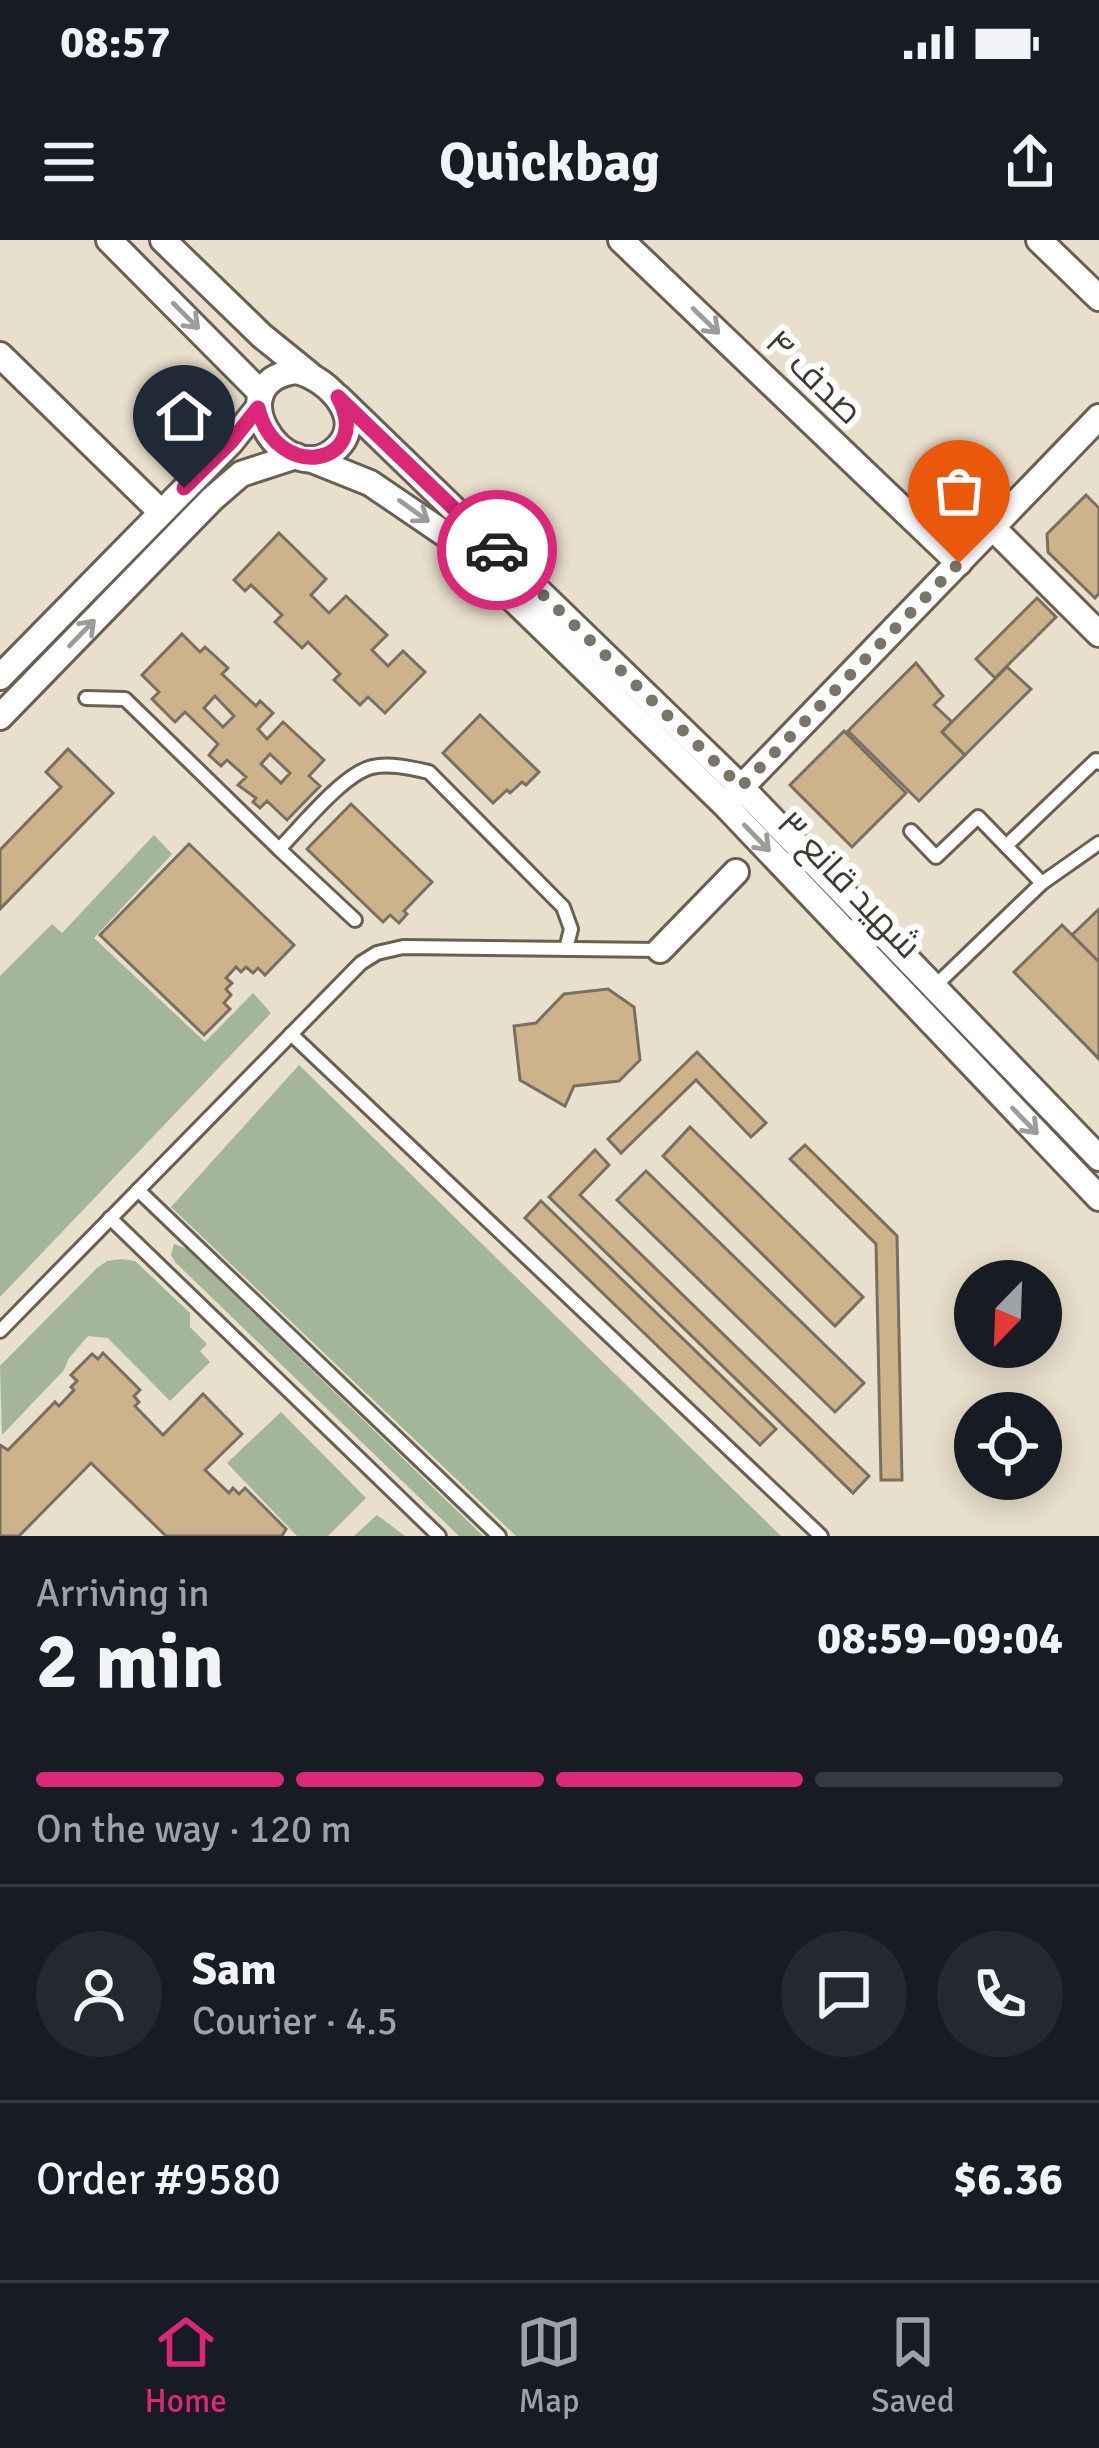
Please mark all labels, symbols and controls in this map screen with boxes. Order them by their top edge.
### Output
text: 08:57 [60,15,170,70]
icon: menu [36,129,102,195]
text: Quickbag [439,129,660,196]
icon: share [997,129,1063,195]
one-way arrow [171,301,199,330]
one-way arrow [691,306,720,334]
street label: صدف ۴ [756,320,872,434]
pin [133,365,235,488]
icon: home [151,383,217,449]
pin [908,440,1010,563]
icon: bag [926,458,992,524]
courier [437,490,557,610]
one-way arrow [397,498,430,524]
icon: car [464,517,530,583]
one-way arrow [67,619,95,648]
street label: شهید قانع ۳ [767,802,931,969]
one-way arrow [742,823,770,852]
one-way arrow [1011,1106,1039,1135]
north arrow [954,1260,1062,1368]
map controls [954,1260,1062,1500]
button: locate [954,1392,1062,1500]
text: Arriving in [36,1569,210,1617]
text: 08:59–09:04 [817,1611,1063,1666]
text: 2 min [36,1614,224,1710]
text: On the way · 120 m [36,1805,352,1853]
button: person [36,1931,162,2057]
button: chat [781,1931,907,2057]
button: phone [937,1931,1063,2057]
text: Sam [192,1942,277,1997]
text: Courier · 4.5 [192,1997,398,2045]
text: Order #9580 [36,2152,281,2207]
text: $6.36 [953,2152,1063,2207]
tab: Home [145,2309,227,2422]
tab: Map [516,2309,582,2422]
tab: Saved [871,2309,954,2422]

